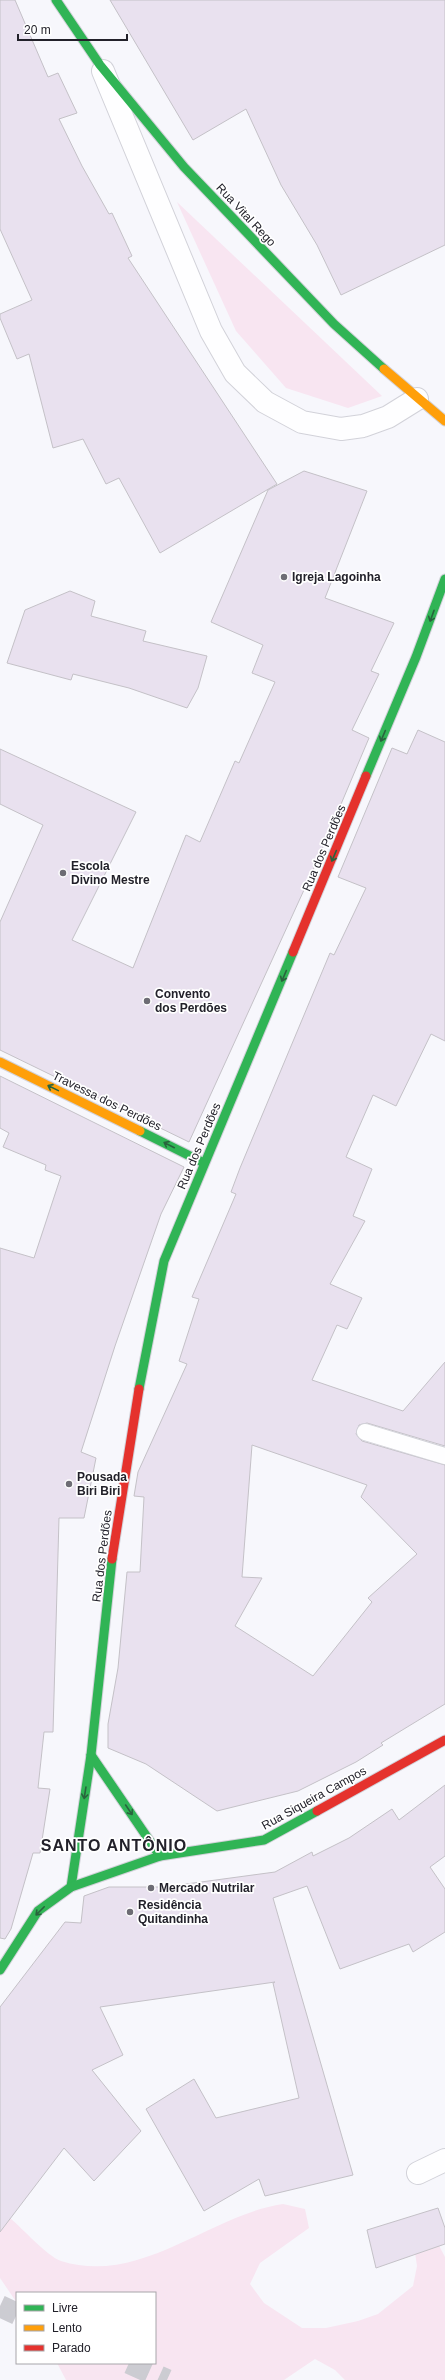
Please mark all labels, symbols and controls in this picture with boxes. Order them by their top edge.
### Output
scale bar [18,16,127,42]
text: 20 m [24,23,51,37]
street label: Rua Vital Rego [213,181,279,249]
place label: Igreja Lagoinha [292,570,381,584]
marker: Igreja Lagoinha [279,572,289,582]
one-way arrow [427,609,435,621]
one-way arrow [379,730,387,742]
street label: Rua dos Perdões [299,803,349,893]
one-way arrow [329,850,337,862]
place label: Escola Divino Mestre [71,859,150,887]
marker: Escola Divino Mestre [58,868,68,878]
one-way arrow [279,970,287,982]
place label: Convento dos Perdões [155,987,227,1015]
marker: Convento dos Perdões [142,996,152,1006]
street label: Travessa dos Perdões [50,1068,164,1134]
one-way arrow [47,1083,59,1091]
street label: Rua dos Perdões [174,1101,224,1191]
one-way arrow [163,1141,175,1149]
place label: Pousada Biri Biri [77,1470,127,1498]
marker: Pousada Biri Biri [64,1479,74,1489]
street label: Rua dos Perdões [89,1509,115,1603]
street label: Rua Siqueira Campos [259,1763,369,1833]
one-way arrow [81,1786,89,1799]
one-way arrow [125,1804,133,1815]
district label: SANTO ANTÔNIO [41,1836,187,1854]
place label: Mercado Nutrilar [159,1881,255,1895]
marker: Mercado Nutrilar [146,1883,156,1893]
place label: Residência Quitandinha [138,1898,208,1926]
one-way arrow [35,1906,45,1916]
marker: Residência Quitandinha [125,1907,135,1917]
legend [16,2292,156,2364]
text: Livre [52,2301,78,2315]
text: Lento [52,2321,82,2335]
text: Parado [52,2341,91,2355]

